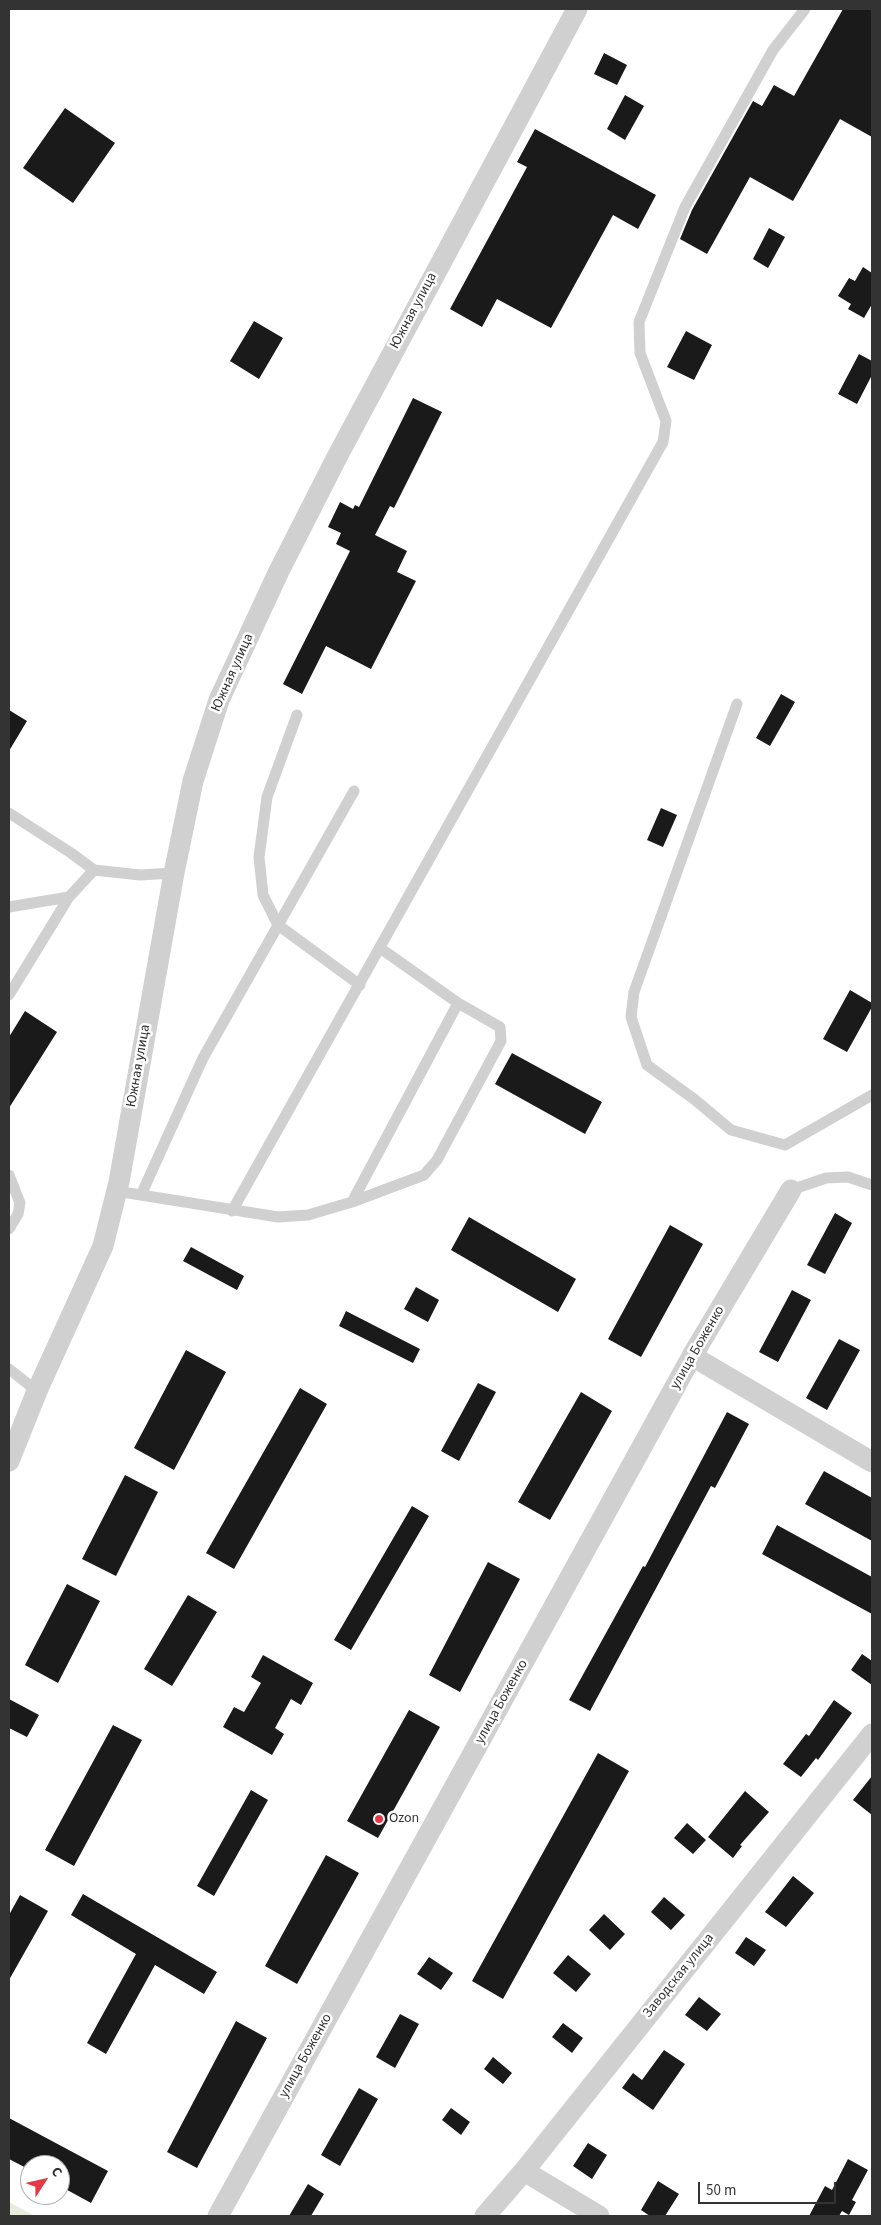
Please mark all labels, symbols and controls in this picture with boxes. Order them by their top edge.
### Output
street label: Южная улица [387,270,441,352]
street label: Южная улица [208,631,258,715]
street label: Южная улица [123,1023,155,1109]
street label: улица Боженко [667,1303,729,1393]
street label: улица Боженко [472,1657,532,1747]
place label: Ozon [389,1811,419,1827]
marker: Ozon [373,1813,385,1825]
street label: Заводская улица [640,1930,718,2022]
street label: улица Боженко [276,2011,336,2101]
north arrow [20,2155,70,2205]
text: С [46,2163,67,2181]
scale bar [701,2172,838,2204]
text: 50 m [706,2180,736,2201]

